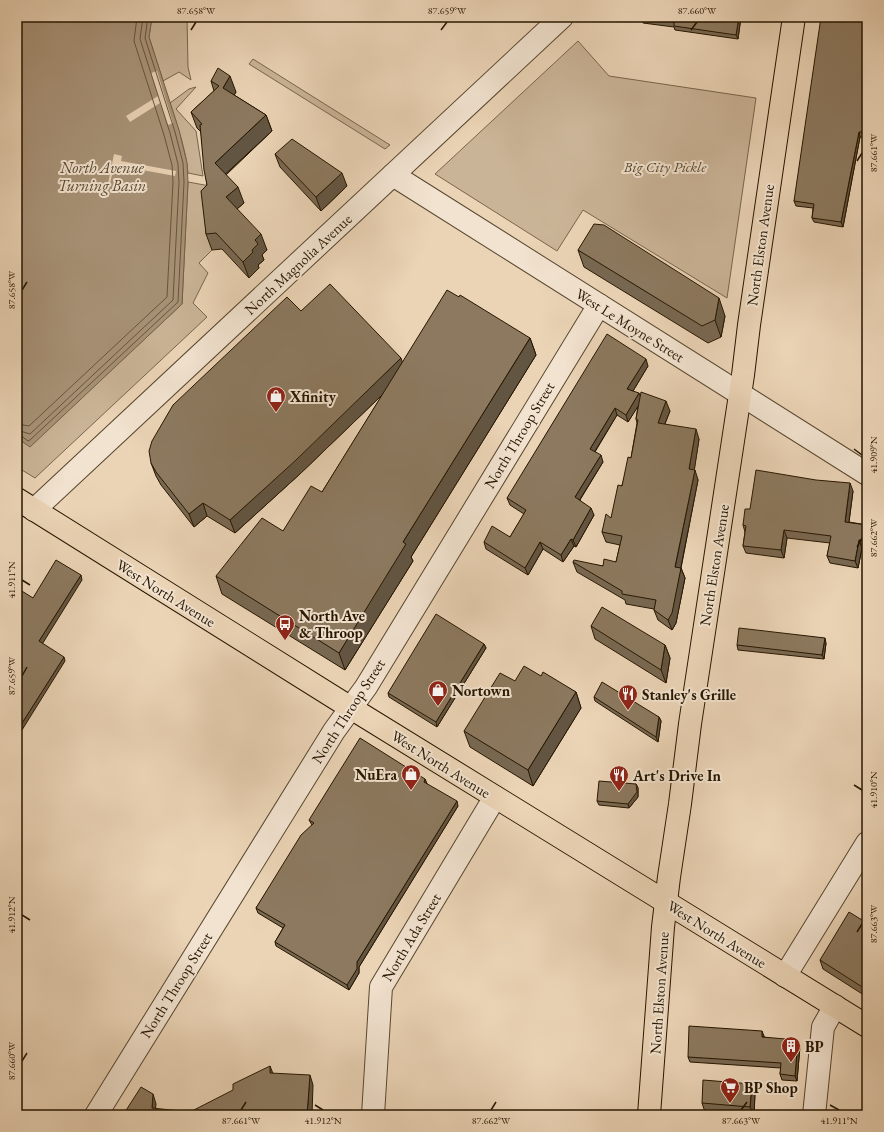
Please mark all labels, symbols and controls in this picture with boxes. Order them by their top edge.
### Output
text: 87.658°W [177,4,216,17]
text: 87.659°W [428,4,467,17]
text: 87.660°W [678,4,717,17]
text: 87.661°W [867,133,880,172]
water label: North Avenue Turning Basin [58,157,146,196]
park label: Big City Pickle [623,157,707,176]
street label: North Elston Avenue [742,183,778,307]
street label: North Magnolia Avenue [240,209,356,319]
text: 87.658°W [5,270,18,309]
street label: West Le Moyne Street [572,284,688,366]
street label: North Throop Street [480,378,558,492]
shop icon: Xfinity [265,385,287,413]
place label: Xfinity [289,387,337,406]
text: 41.909°N [867,436,880,474]
street label: North Elston Avenue [695,503,733,627]
text: 87.662°W [867,518,880,557]
street label: West North Avenue [113,555,219,631]
text: 41.911°N [5,561,18,599]
place label: North Ave & Throop [299,606,365,642]
bus stop icon: North Ave & Throop [274,613,296,641]
street label: North Throop Street [307,655,389,767]
text: 87.659°W [5,656,18,695]
shop icon: Nortown [427,679,449,707]
place label: Nortown [452,681,511,700]
restaurant icon: Stanley's Grille [617,683,639,711]
place label: Stanley's Grille [642,685,736,704]
street label: West North Avenue [388,726,494,802]
shop icon: NuEra [400,763,422,791]
restaurant icon: Art's Drive In [608,764,630,792]
place label: NuEra [355,765,397,784]
place label: Art's Drive In [632,766,722,785]
text: 41.910°N [867,771,880,809]
street label: North Ada Street [377,889,445,985]
text: 41.912°N [5,896,18,934]
street label: West North Avenue [664,896,770,972]
text: 87.663°W [867,904,880,943]
street label: North Throop Street [136,928,216,1041]
street label: North Elston Avenue [645,931,673,1055]
building icon: BP [780,1035,802,1063]
place label: BP [805,1037,824,1056]
text: 87.660°W [5,1041,18,1080]
supermarket icon: BP Shop [719,1076,741,1104]
place label: BP Shop [744,1078,798,1097]
text: 87.661°W [222,1114,261,1127]
text: 41.912°N [304,1114,342,1127]
text: 87.662°W [472,1114,511,1127]
text: 87.663°W [722,1114,761,1127]
text: 41.911°N [820,1114,858,1127]

